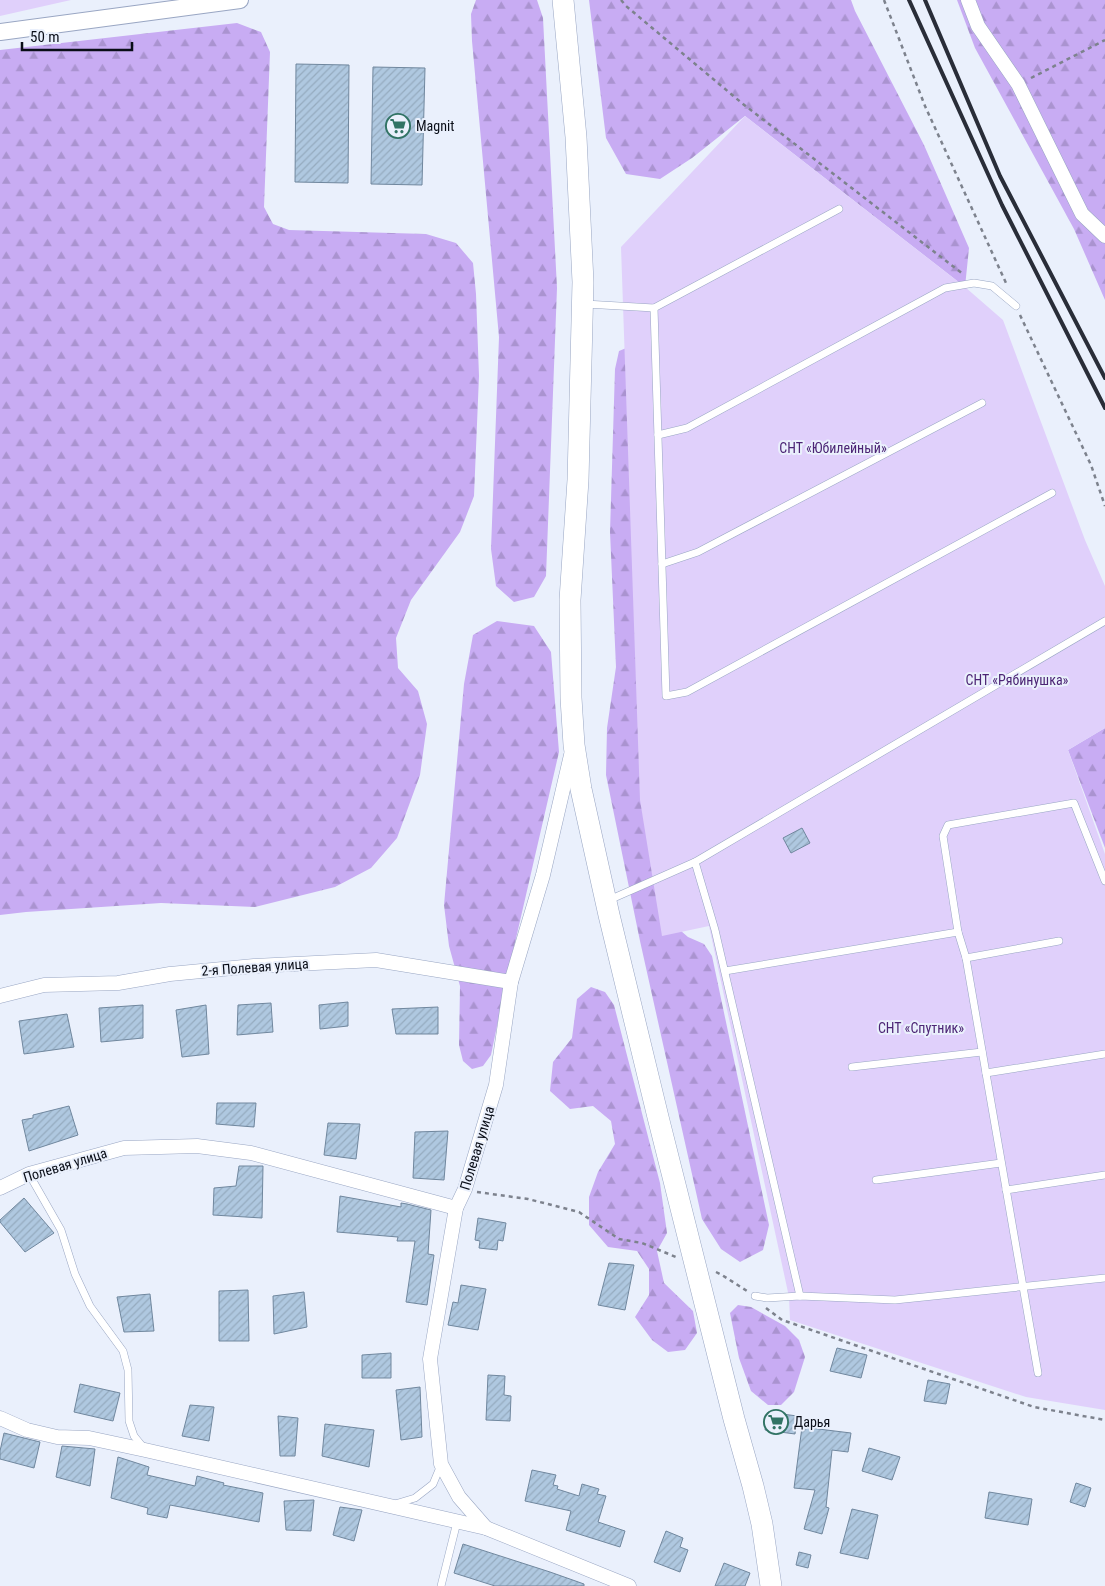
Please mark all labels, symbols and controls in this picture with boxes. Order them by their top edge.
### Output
scale bar [22,20,132,52]
text: 50 m [30,28,60,46]
supermarket icon: Magnit [385,113,411,139]
place label: Magnit [416,118,454,134]
park label: СНТ «Юбилейный» [779,440,887,456]
park label: СНТ «Рябинушка» [966,672,1069,688]
street label: 2-я Полевая улица [201,955,309,979]
park label: СНТ «Спутник» [878,1020,964,1036]
street label: Полевая улица [457,1104,497,1192]
street label: Полевая улица [21,1145,109,1185]
supermarket icon: Дарья [763,1409,789,1435]
place label: Дарья [794,1414,830,1430]

